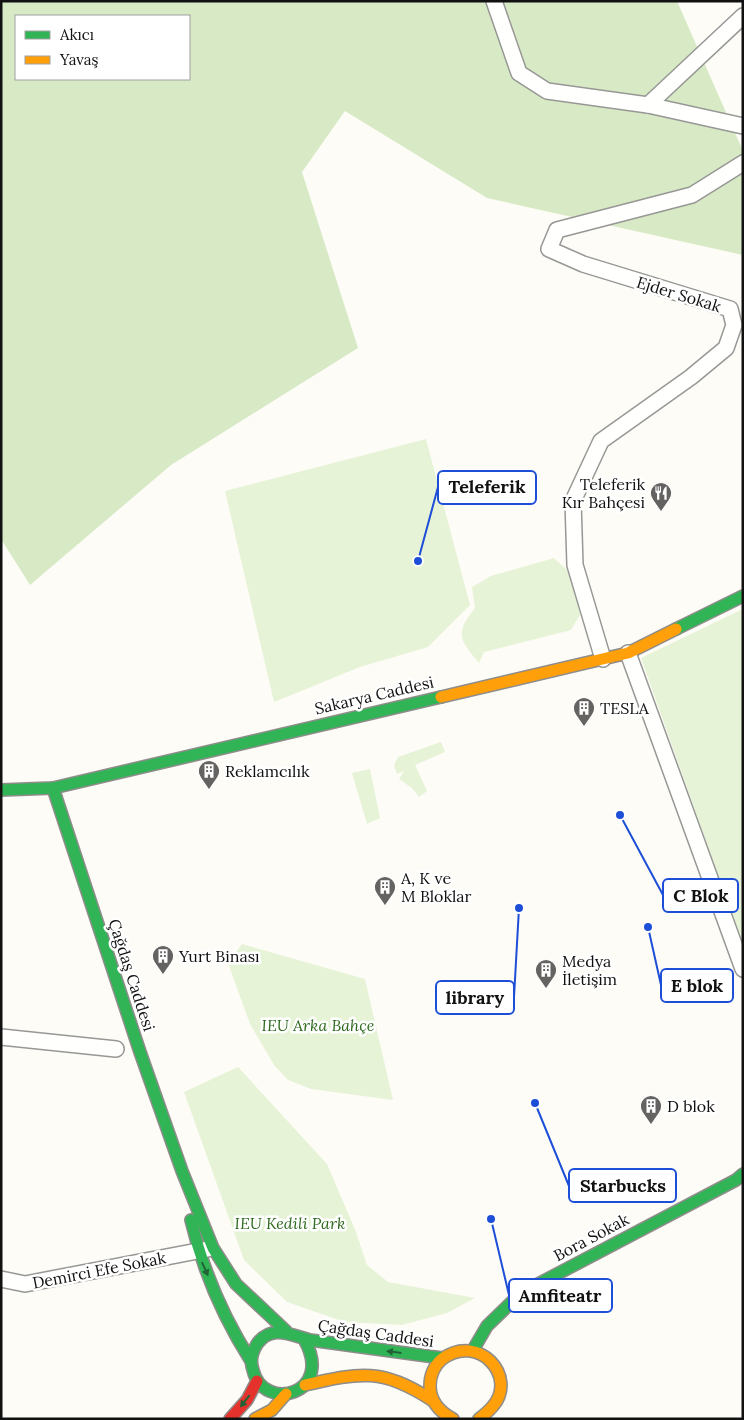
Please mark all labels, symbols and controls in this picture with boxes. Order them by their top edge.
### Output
legend [15,15,190,80]
text: Akıcı [59,25,94,44]
text: Yavaş [59,50,99,69]
street label: Ejder Sokak [634,272,724,316]
callout: Teleferik [438,471,536,504]
place label: Teleferik Kır Bahçesi [562,474,645,512]
text: Teleferik [448,475,526,498]
restaurant icon: Teleferik Kır Bahçesi [649,481,673,512]
street label: Sakarya Caddesi [313,672,435,718]
building icon: TESLA [572,696,596,727]
place label: TESLA [600,698,650,718]
building icon: Reklamcılık [197,759,221,790]
place label: Reklamcılık [225,761,310,781]
place label: A, K ve M Bloklar [400,868,472,906]
building icon: A, K ve M Bloklar [373,875,397,906]
callout: C Blok [663,879,738,912]
text: C Blok [673,884,729,907]
street label: Çağdaş Caddesi [104,916,160,1034]
building icon: Yurt Binası [151,944,175,975]
place label: Yurt Binası [178,946,260,966]
place label: Medya İletişim [562,951,617,989]
building icon: Medya İletişim [534,958,558,989]
callout: E blok [661,969,733,1002]
text: E blok [671,974,724,997]
callout: library [436,981,514,1014]
text: library [446,986,504,1009]
park label: IEU Arka Bahçe [262,1015,375,1035]
building icon: D blok [639,1094,663,1125]
place label: D blok [667,1096,715,1116]
callout: Starbucks [569,1169,676,1202]
text: Starbucks [580,1174,666,1197]
street label: Bora Sokak [550,1209,632,1265]
park label: IEU Kedili Park [235,1213,345,1233]
street label: Demirci Efe Sokak [31,1247,168,1293]
one-way arrow [201,1262,209,1276]
callout: Amfiteatr [509,1279,612,1312]
text: Amfiteatr [519,1284,602,1307]
street label: Çağdaş Caddesi [317,1315,435,1351]
one-way arrow [386,1348,402,1356]
one-way arrow [240,1394,251,1407]

